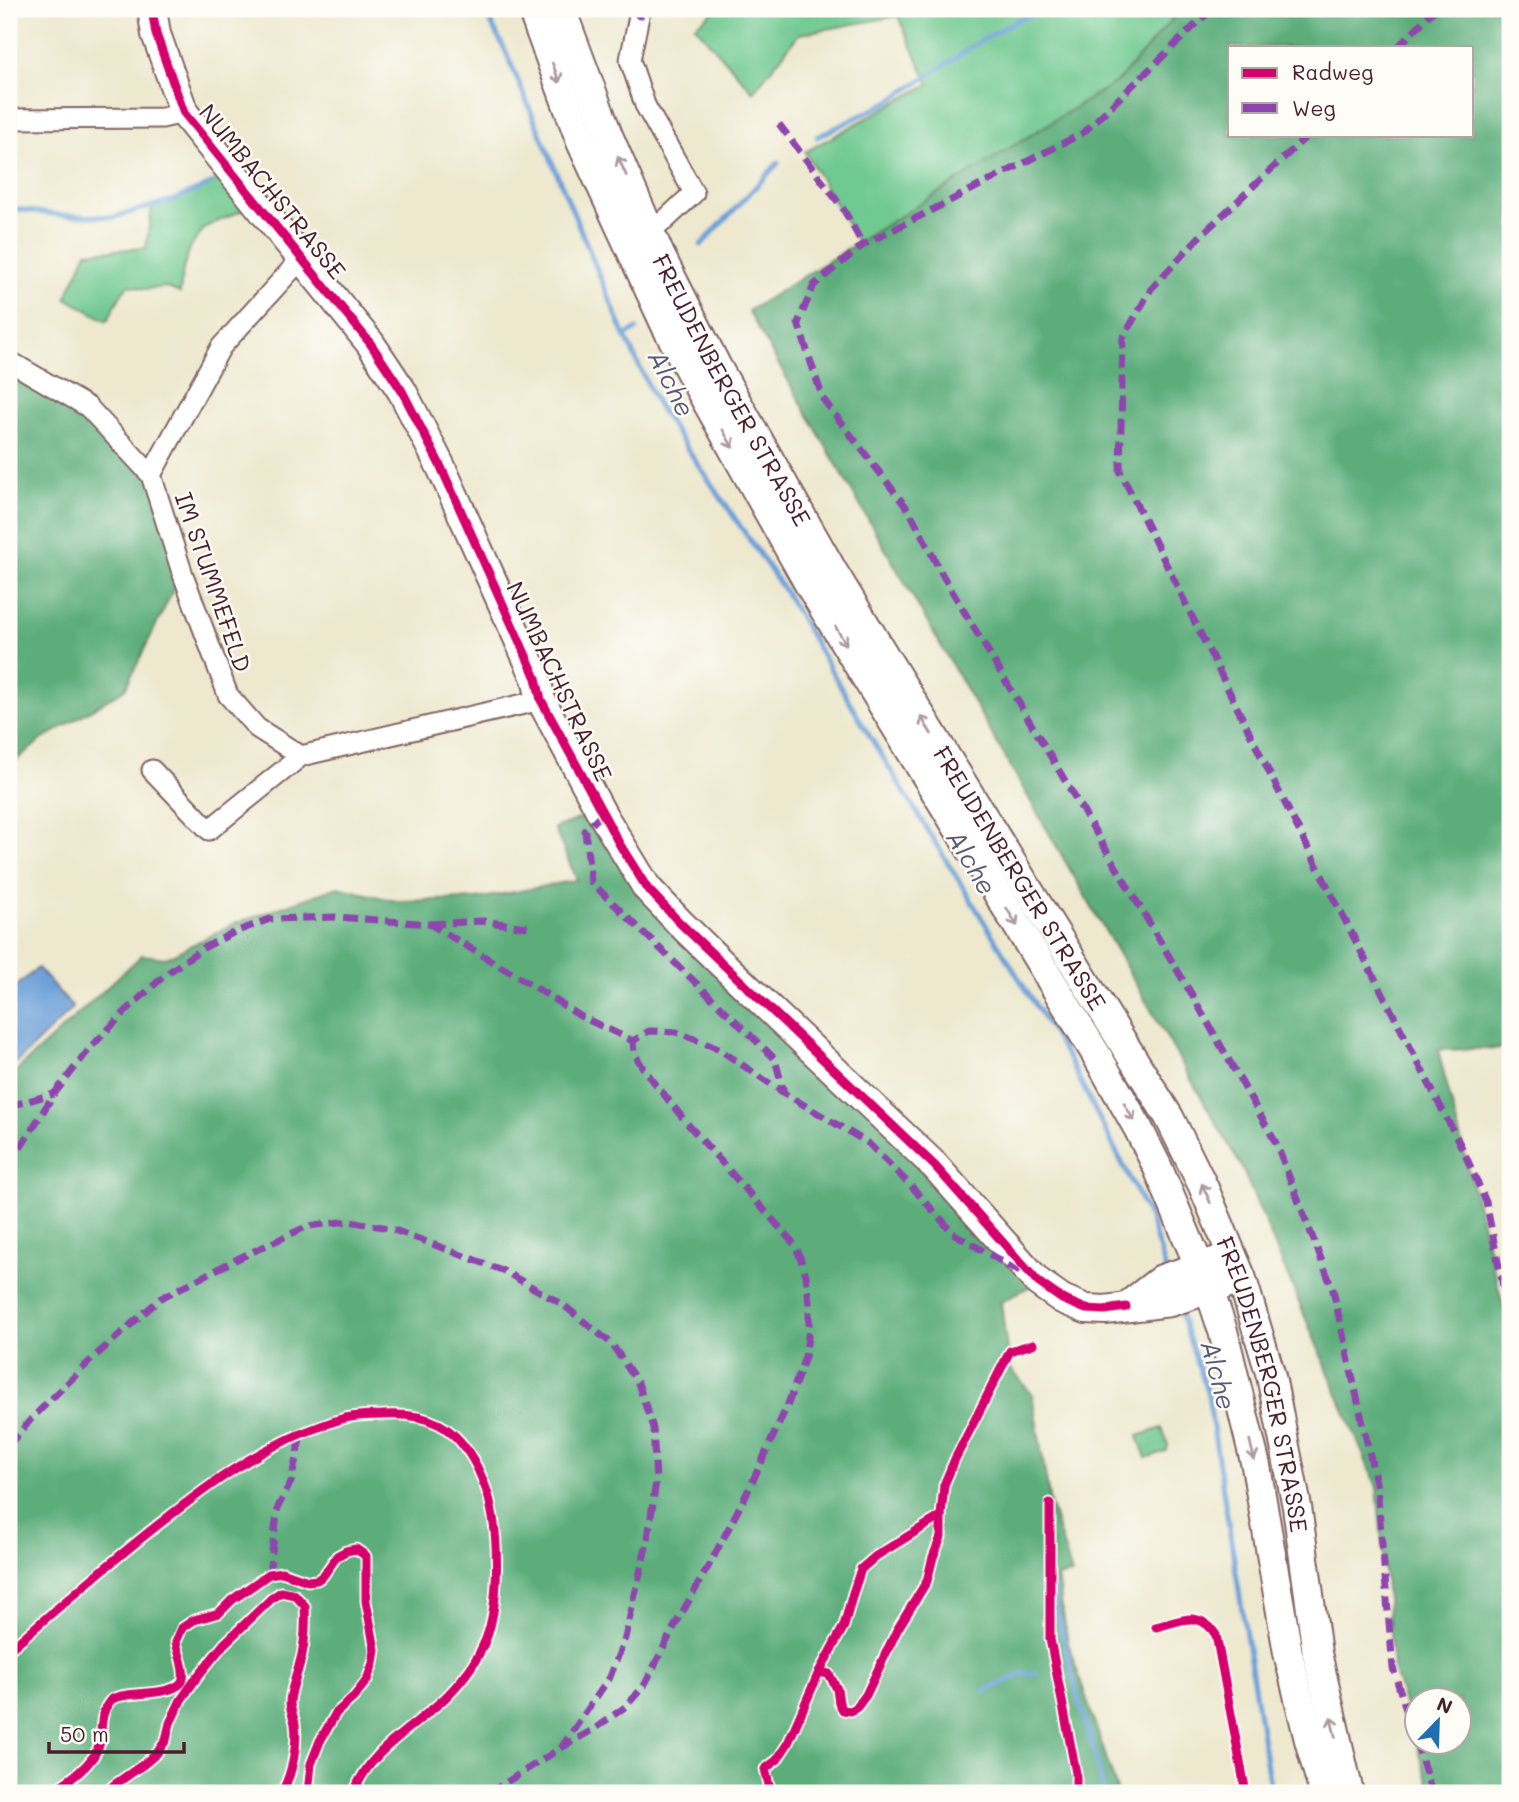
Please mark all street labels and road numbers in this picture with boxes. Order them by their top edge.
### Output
street label: NUMBACHSTRASSE [193,97,353,285]
street label: FREUDENBERGER STRASSE [646,248,819,531]
street label: IM STUMMEFELD [169,488,259,676]
street label: NUMBACHSTRASSE [500,576,620,786]
street label: FREUDENBERGER STRASSE [927,740,1114,1015]
street label: FREUDENBERGER STRASSE [1210,1232,1316,1534]

